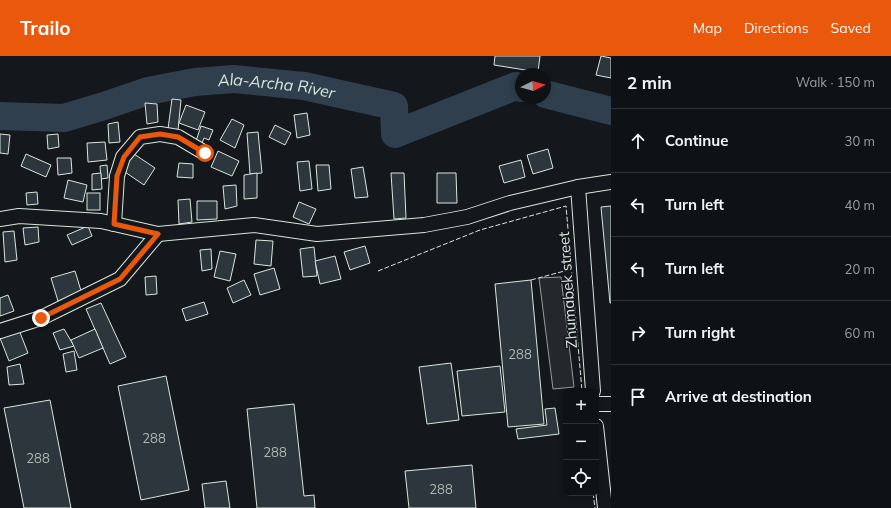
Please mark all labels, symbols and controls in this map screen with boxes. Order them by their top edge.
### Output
text: Trailo [20,16,71,40]
text: Map [693,19,722,37]
text: Directions [744,19,809,37]
text: Saved [831,19,871,37]
north arrow [515,68,551,104]
water label: Ala-Archa River [216,69,338,103]
text: 2 min [627,72,672,93]
text: Walk · 150 m [796,74,875,90]
icon: ahead [627,130,649,152]
text: Continue [665,131,728,150]
text: 30 m [845,133,875,149]
route start [196,144,214,162]
icon: left [627,194,649,216]
text: Turn left [665,195,724,214]
text: 40 m [845,197,875,213]
street label: Zhumabek street [554,231,581,349]
icon: left [627,258,649,280]
text: Turn left [665,259,724,278]
text: 20 m [845,261,875,277]
route end [32,309,50,327]
icon: right [627,322,649,344]
text: Turn right [665,323,735,342]
text: 60 m [845,325,875,341]
house number: 288 [508,346,532,362]
icon: arrive [627,386,649,408]
text: Arrive at destination [665,387,812,406]
map controls [563,388,599,496]
button: + [563,388,599,424]
button: − [563,424,599,460]
house number: 288 [142,430,166,446]
house number: 288 [263,444,287,460]
house number: 288 [26,450,50,466]
button: locate [563,460,599,496]
house number: 288 [429,481,453,497]

